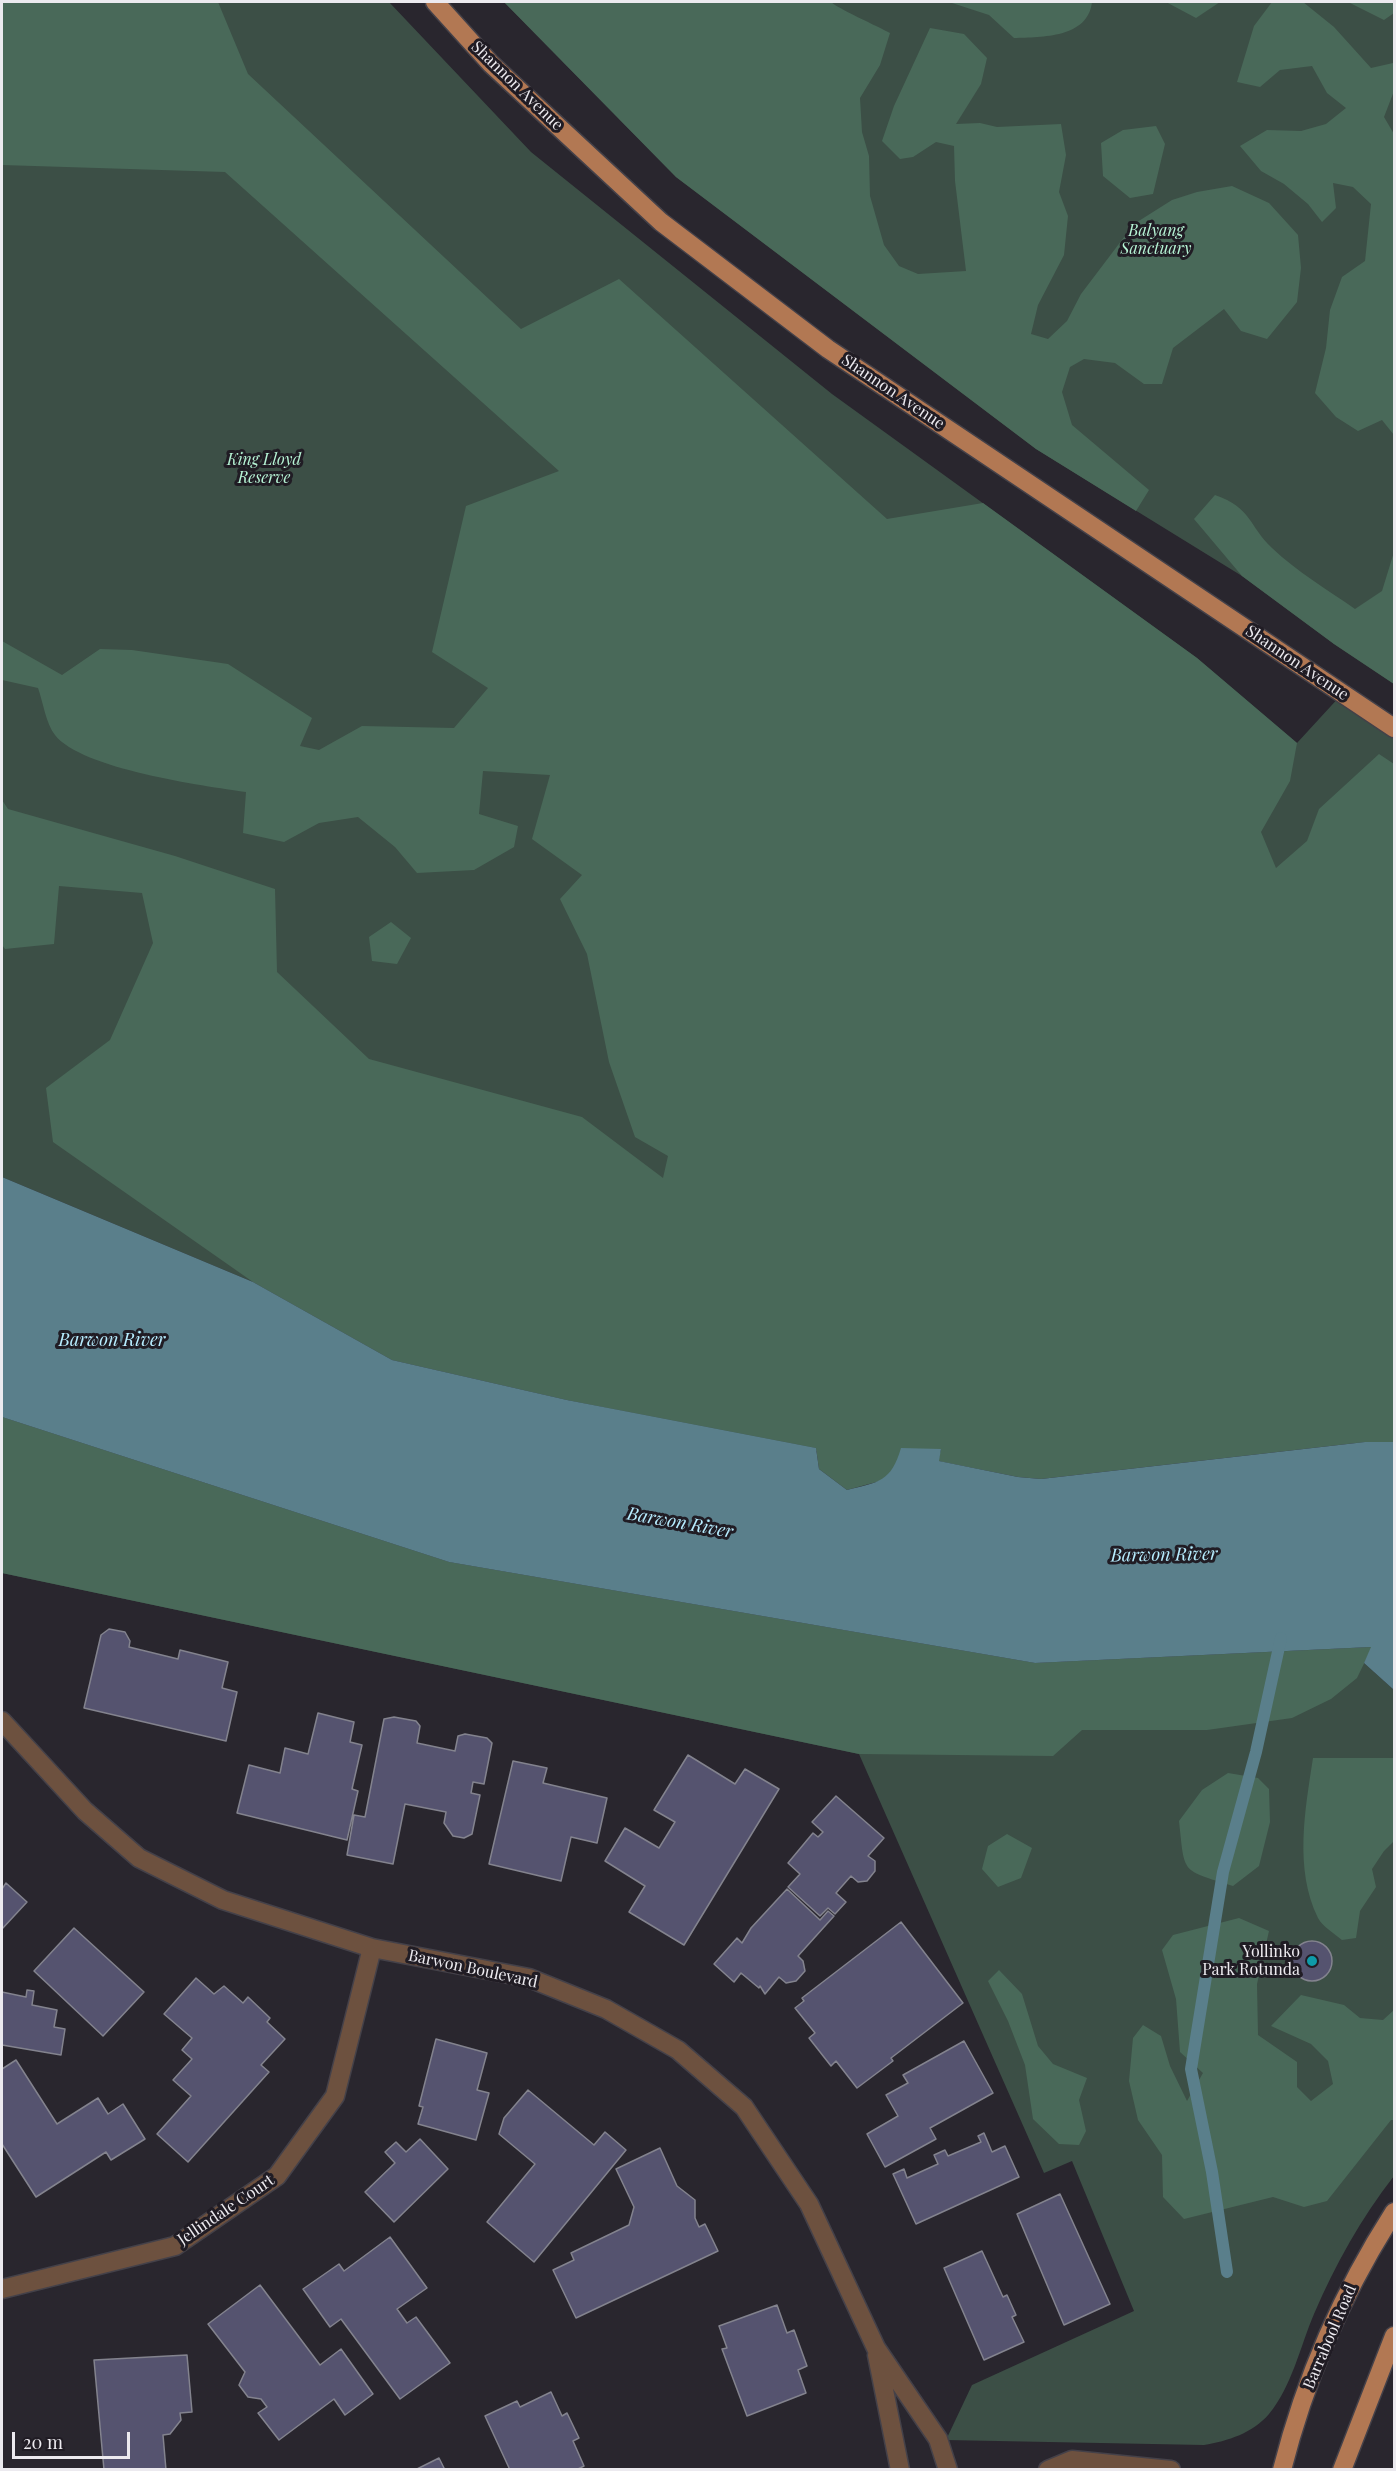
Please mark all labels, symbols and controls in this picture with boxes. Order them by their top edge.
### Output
street label: Shannon Avenue [467,37,567,135]
park label: Balyang Sanctuary [1121,221,1191,259]
street label: Shannon Avenue [838,350,948,434]
park label: King Lloyd Reserve [227,450,301,488]
street label: Shannon Avenue [1242,621,1352,705]
water label: Barwon River [59,1329,165,1351]
water label: Barwon River [625,1503,735,1543]
water label: Barwon River [1110,1543,1218,1567]
place label: Yollinko Park Rotunda [1202,1942,1300,1980]
street label: Barwon Boulevard [407,1946,539,1992]
marker: Yollinko Park Rotunda [1305,1954,1319,1968]
street label: Jellindale Court [174,2171,278,2249]
street label: Barrabool Road [1299,2282,1361,2392]
scale bar [15,2420,134,2458]
text: 20 m [23,2430,63,2454]

